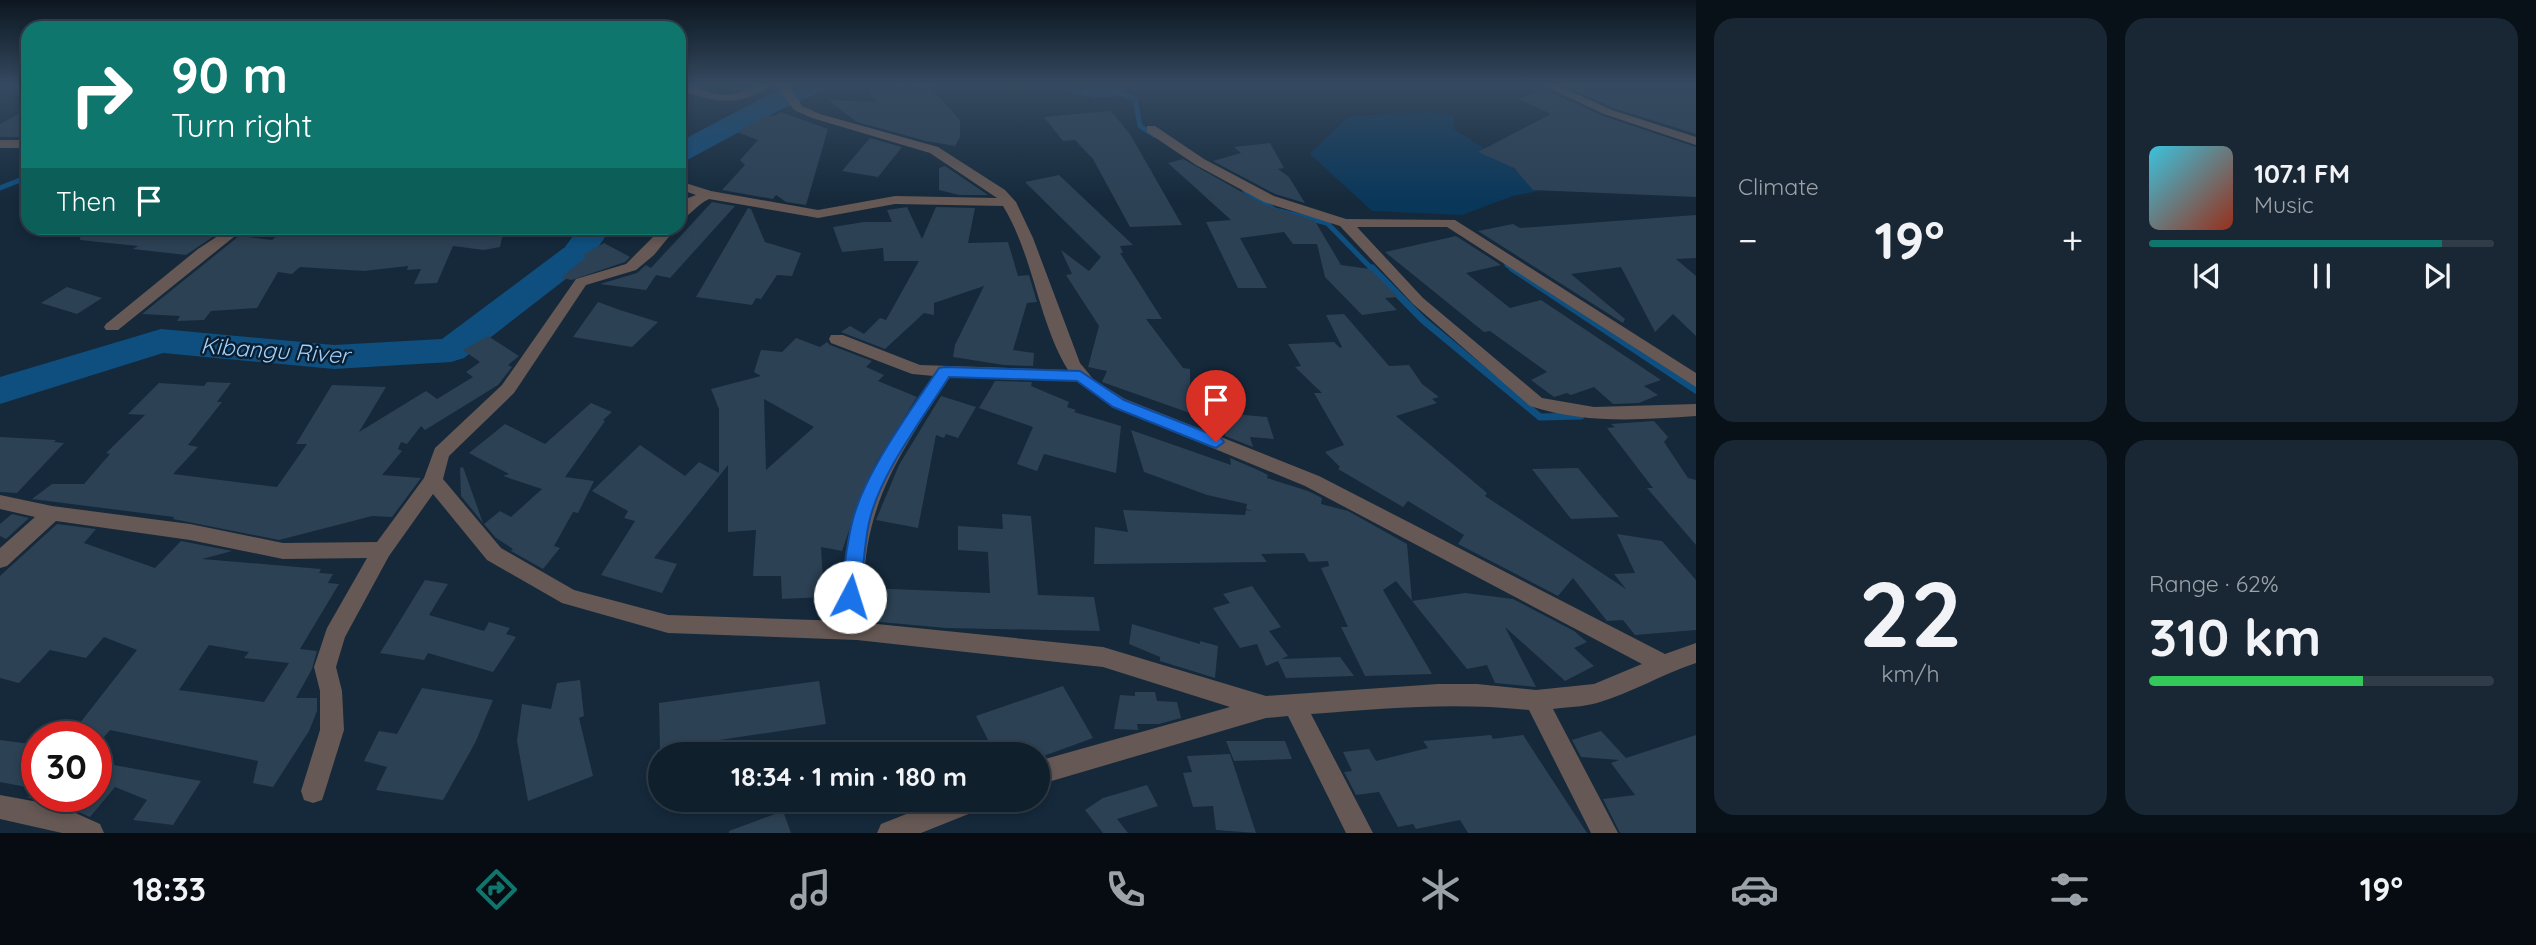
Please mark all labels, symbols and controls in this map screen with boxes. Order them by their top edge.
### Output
text: 90 m [171,44,288,105]
icon: right [56,49,147,140]
text: Turn right [171,105,312,145]
text: 107.1 FM [2254,157,2350,190]
text: Climate [1738,172,1819,201]
icon: arrive [130,182,168,220]
text: Then [56,185,116,218]
text: Music [2254,190,2314,219]
text: 19° [1875,207,1945,272]
text: − [1738,216,1758,264]
text: + [2062,216,2083,264]
icon: previous [2188,257,2226,295]
icon: pause [2303,257,2341,295]
icon: next [2418,257,2456,295]
water label: Kibangu River [199,330,354,370]
pin [1186,370,1246,442]
icon: arrive [1197,381,1235,419]
text: 22 [1859,556,1962,670]
position arrow [813,560,887,634]
text: Range · 62% [2149,569,2279,598]
text: 310 km [2149,604,2321,669]
text: km/h [1881,659,1940,688]
speed limit sign: 30 [21,721,112,812]
text: 18:34 · 1 min · 180 m [731,760,967,793]
icon: directions [472,865,521,914]
icon: music [786,865,835,914]
icon: phone [1101,865,1150,914]
icon: climate [1416,865,1465,914]
icon: car [1730,865,1779,914]
icon: filters [2045,865,2094,914]
text: 18:33 [133,869,206,909]
text: 19° [2360,869,2403,909]

